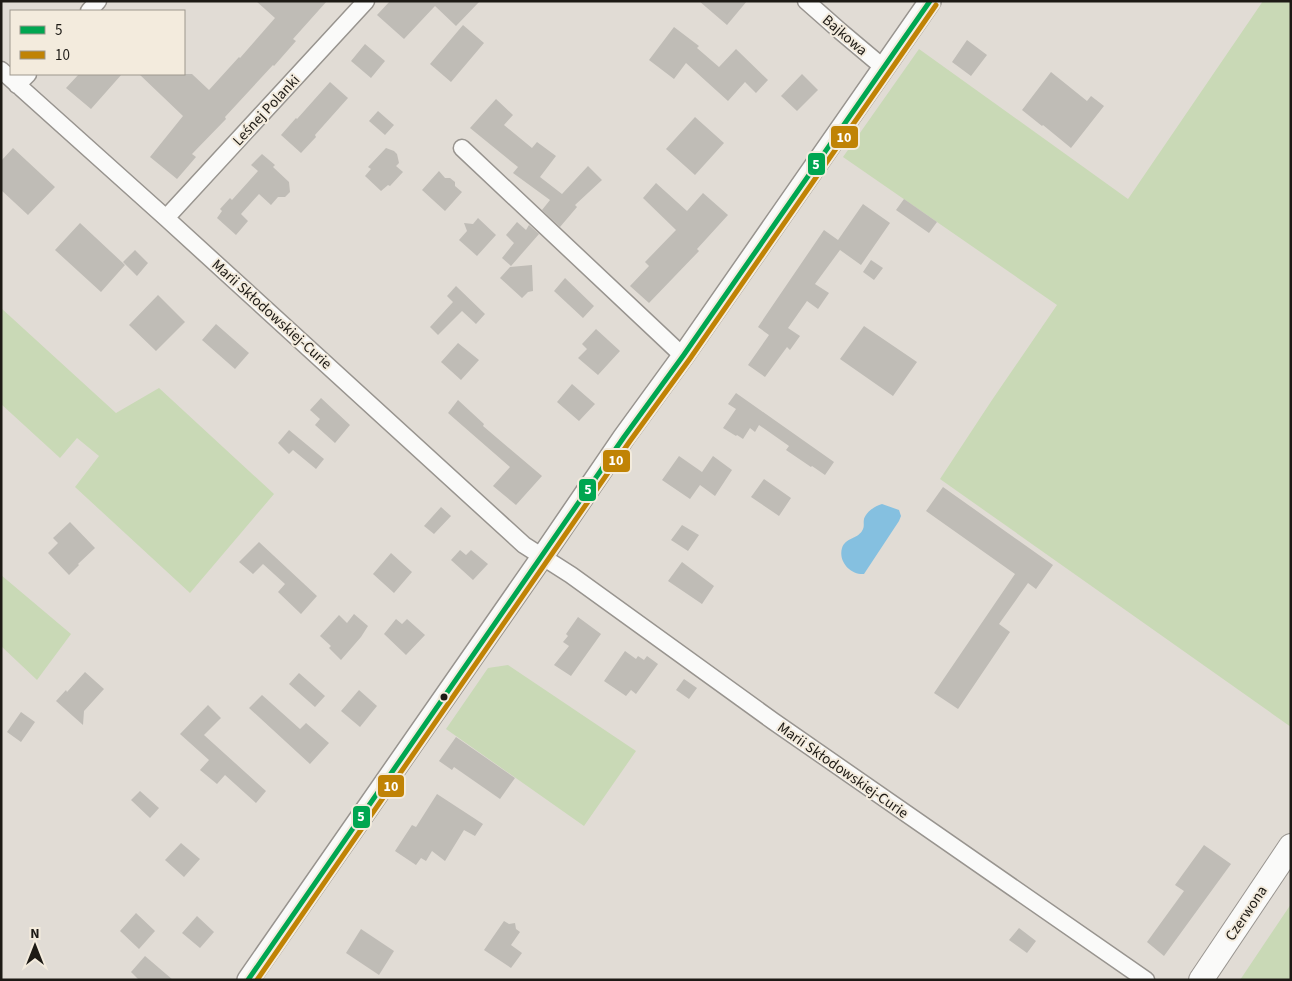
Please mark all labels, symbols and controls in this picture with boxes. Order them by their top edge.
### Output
legend [10,10,185,75]
street label: Bajkowa [818,10,872,61]
text: 5 [55,20,62,41]
text: 10 [55,45,70,66]
street label: Leśnej Polanki [228,70,305,150]
line badge: 10 [830,125,859,149]
text: 10 [837,128,851,148]
line badge: 5 [807,152,826,176]
text: 5 [812,155,820,175]
street label: Marii Skłodowskiej-Curie [207,255,336,374]
line badge: 10 [602,449,631,473]
text: 10 [609,451,623,471]
line badge: 5 [578,478,597,502]
text: 5 [584,480,592,500]
unlabelled marker [439,692,449,702]
street label: Marii Skłodowskiej-Curie [773,717,912,824]
line badge: 10 [377,774,405,798]
text: 10 [384,777,398,797]
line badge: 5 [352,805,371,829]
text: 5 [357,807,365,827]
street label: Czerwona [1220,882,1273,945]
north arrow [10,921,60,971]
text: N [30,924,40,944]

